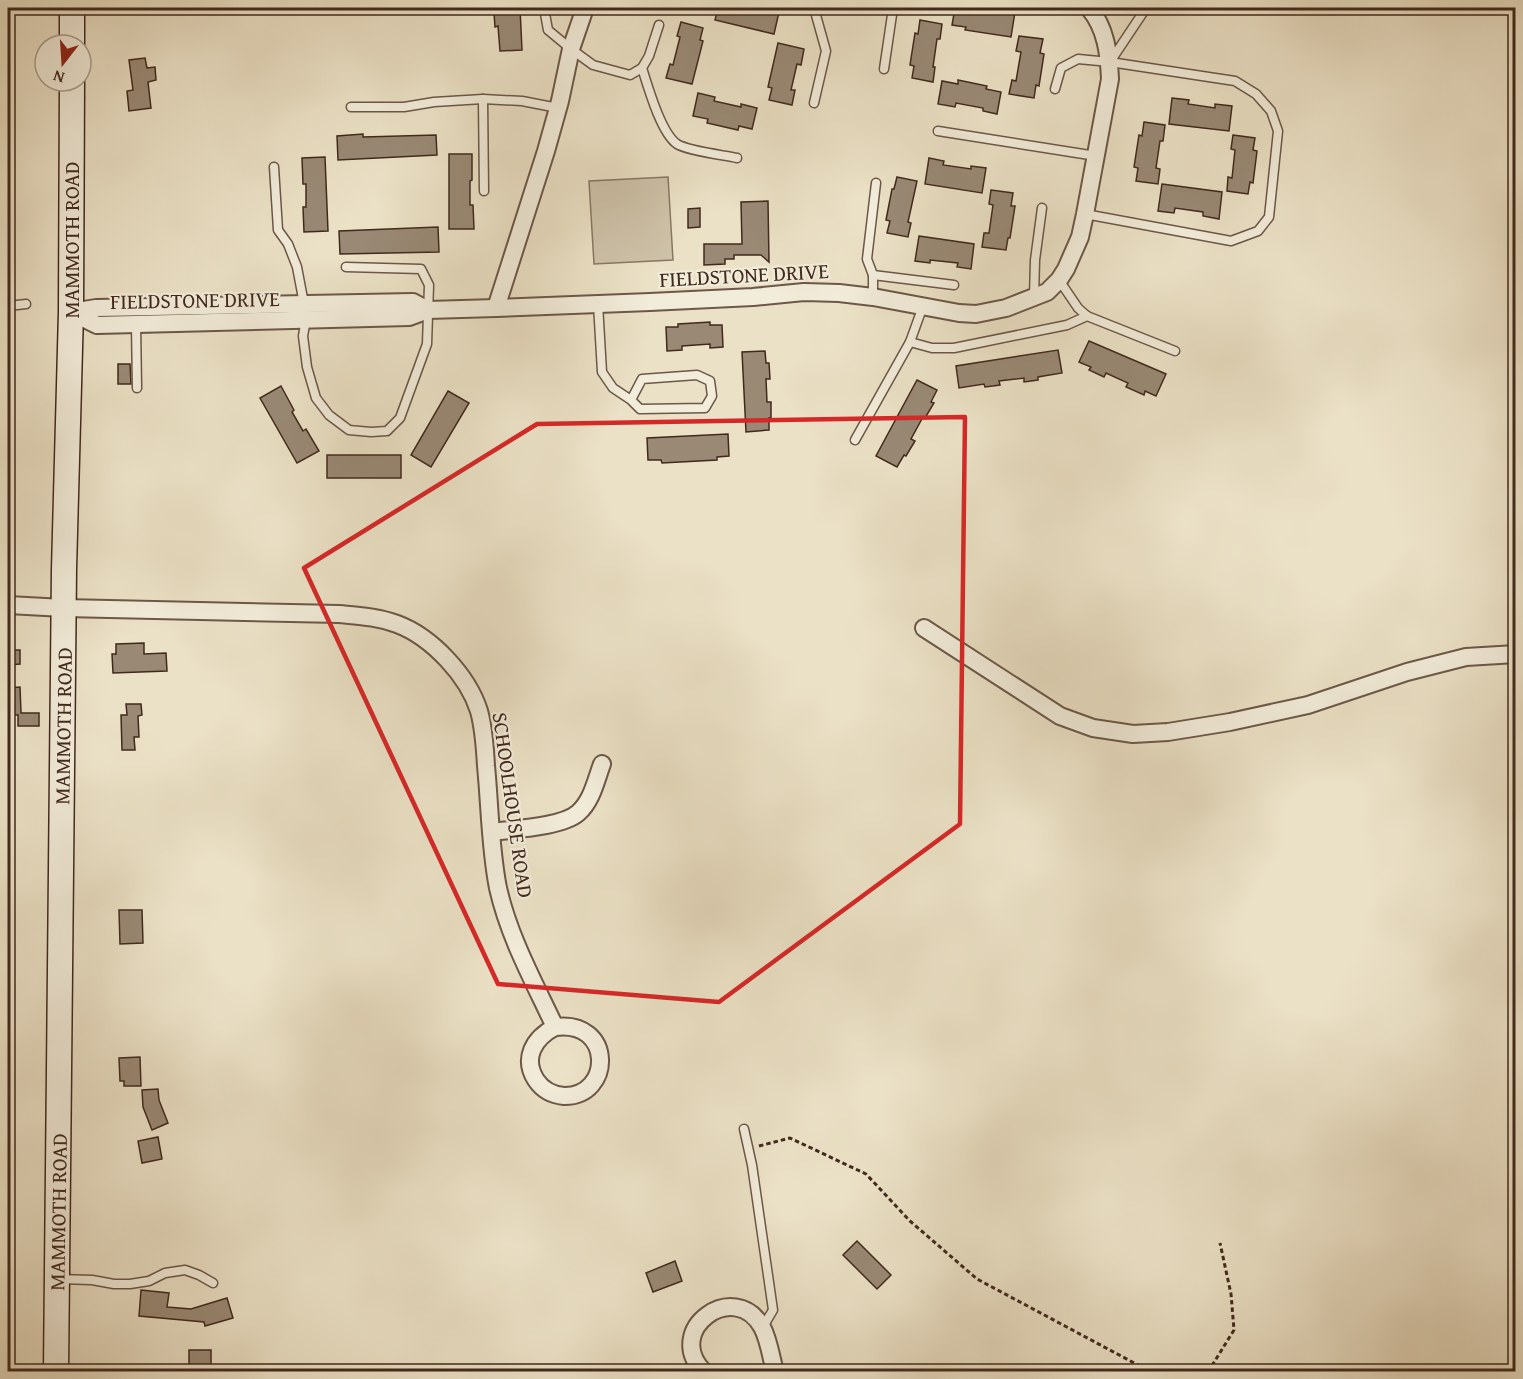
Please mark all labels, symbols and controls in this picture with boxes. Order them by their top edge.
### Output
north arrow [33,33,93,93]
text: N [50,64,67,90]
street label: MAMMOTH ROAD [56,161,87,319]
street label: FIELDSTONE DRIVE [658,255,830,295]
street label: FIELDSTONE DRIVE [110,283,281,317]
street label: MAMMOTH ROAD [46,647,80,805]
street label: SCHOOLHOUSE ROAD [485,710,541,900]
street label: MAMMOTH ROAD [41,1133,75,1291]

